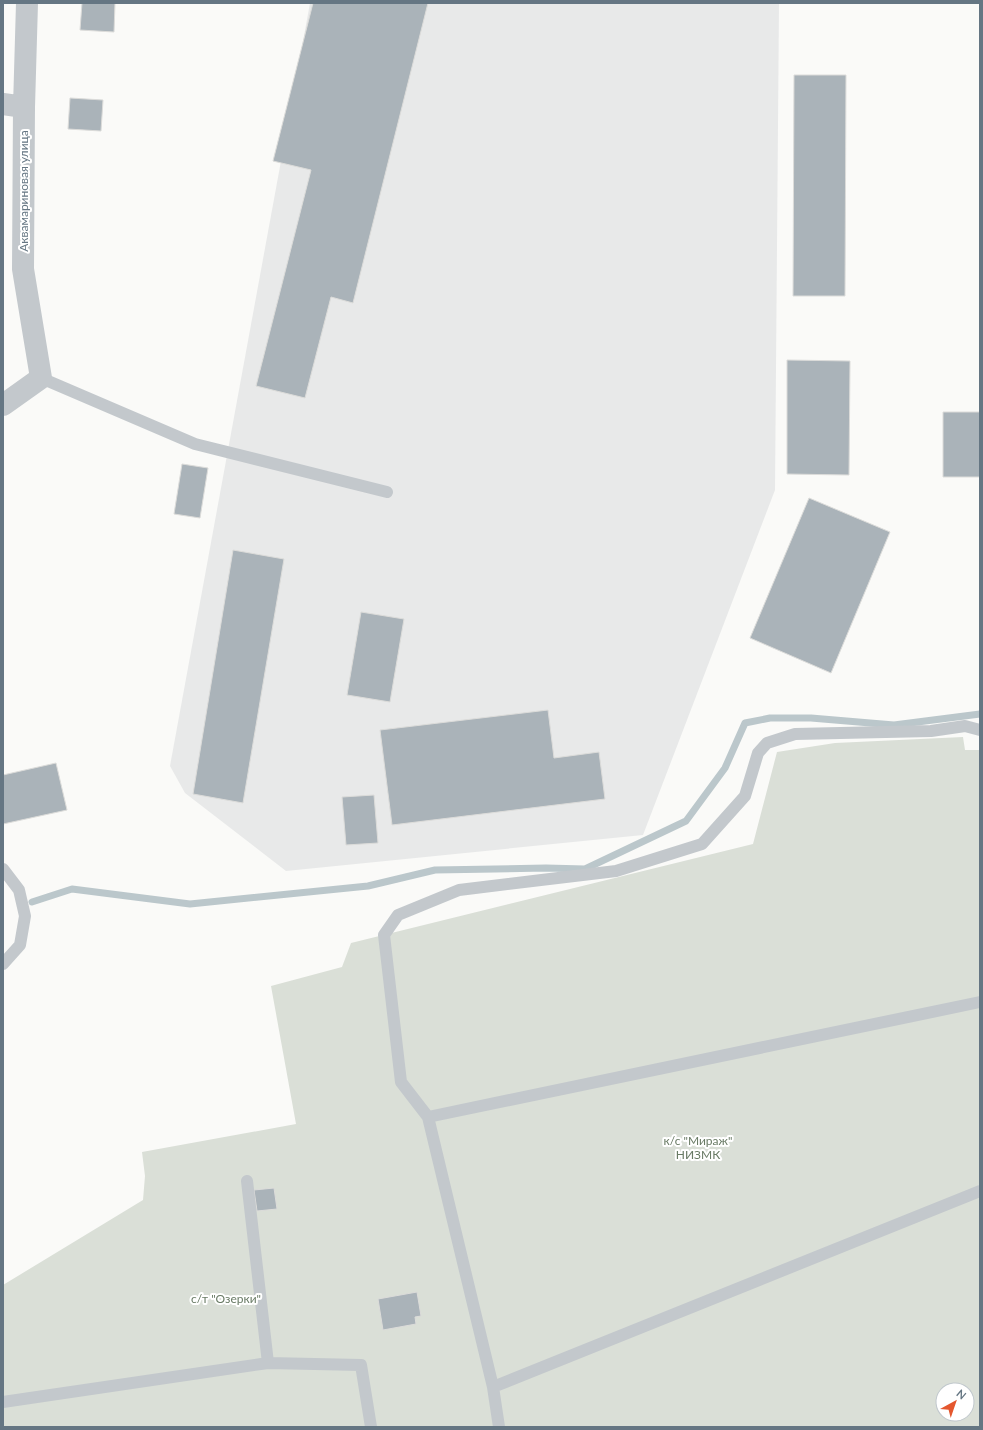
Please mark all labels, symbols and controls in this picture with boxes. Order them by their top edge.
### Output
street label: Аквамариновая улица [16,130,31,252]
park label: к/с "Мираж" НИЗМК [664,1133,732,1162]
park label: с/т "Озерки" [191,1291,261,1306]
north arrow [935,1382,975,1422]
text: N [954,1386,969,1402]

